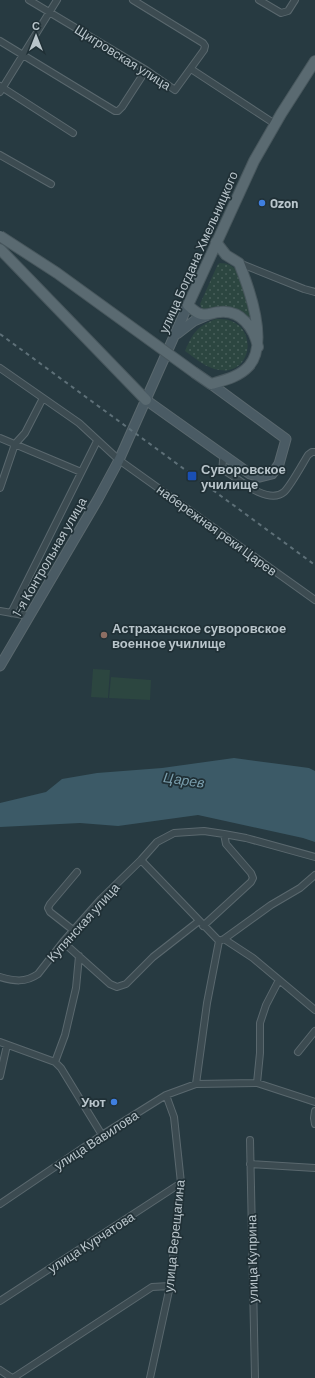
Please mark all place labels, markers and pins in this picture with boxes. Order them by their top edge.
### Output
place label: Ozon [270,195,298,211]
marker: Ozon [257,198,267,208]
place label: Суворовское училище [201,461,286,492]
marker: Суворовское училище [186,470,198,482]
place label: Астраханское суворовское военное училище [112,620,286,651]
marker: Астраханское суворовское военное училище [99,630,109,640]
place label: Уют [81,1094,106,1110]
marker: Уют [109,1097,119,1107]

